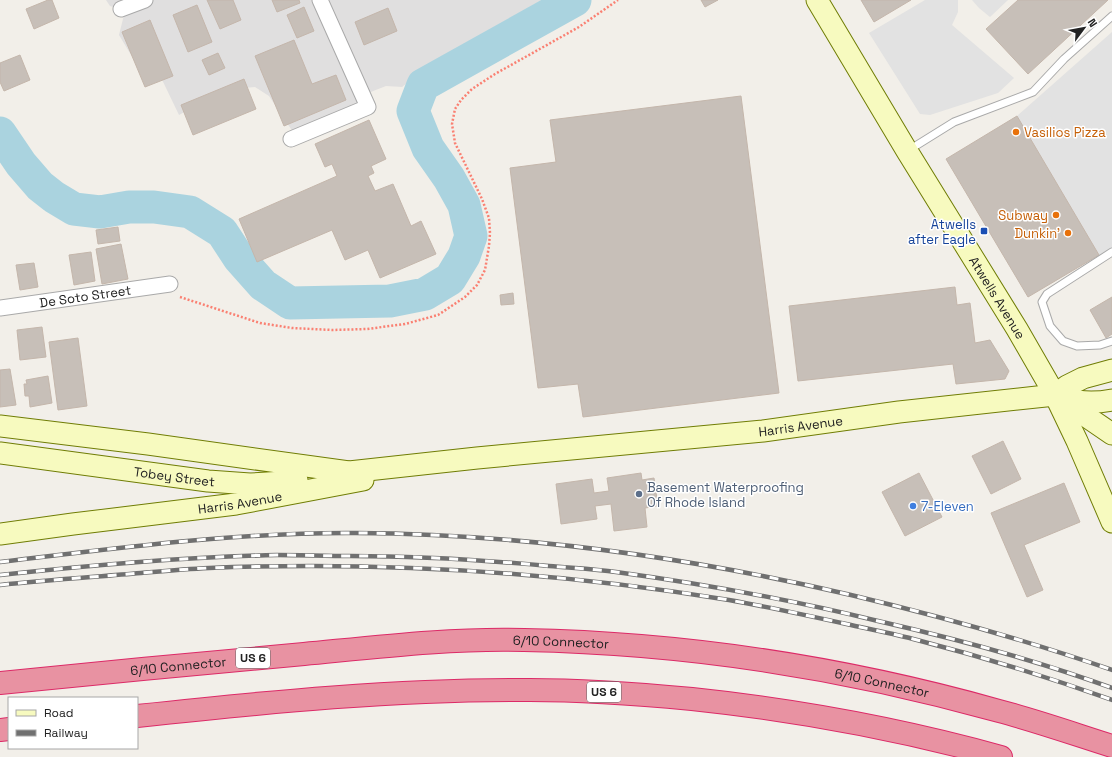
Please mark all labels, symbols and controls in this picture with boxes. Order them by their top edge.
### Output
north arrow [1064,8,1104,48]
text: N [1085,16,1100,30]
place label: Vasilios Pizza [1024,124,1106,141]
marker: Vasilios Pizza [1011,127,1021,137]
place label: Subway [998,207,1048,224]
marker: Subway [1051,210,1061,220]
place label: Atwells after Eagle [908,216,976,248]
place label: Dunkin' [1014,225,1060,242]
marker: Atwells after Eagle [979,226,989,236]
marker: Dunkin' [1063,228,1073,238]
street label: Atwells Avenue [966,253,1029,342]
street label: De Soto Street [38,281,132,311]
street label: Harris Avenue [758,411,844,440]
street label: Tobey Street [133,463,216,490]
place label: Basement Waterproofing Of Rhode Island [647,479,804,511]
street label: Harris Avenue [197,487,283,517]
marker: Basement Waterproofing Of Rhode Island [634,489,644,499]
place label: 7-Eleven [921,498,974,515]
marker: 7-Eleven [908,501,918,511]
street label: 6/10 Connector [513,631,610,652]
road number: US 6 [236,648,270,668]
street label: 6/10 Connector [129,653,227,679]
street label: 6/10 Connector [833,664,931,701]
road number: US 6 [587,682,621,702]
legend [8,697,138,749]
text: Road [44,705,73,721]
text: Railway [44,725,88,741]

